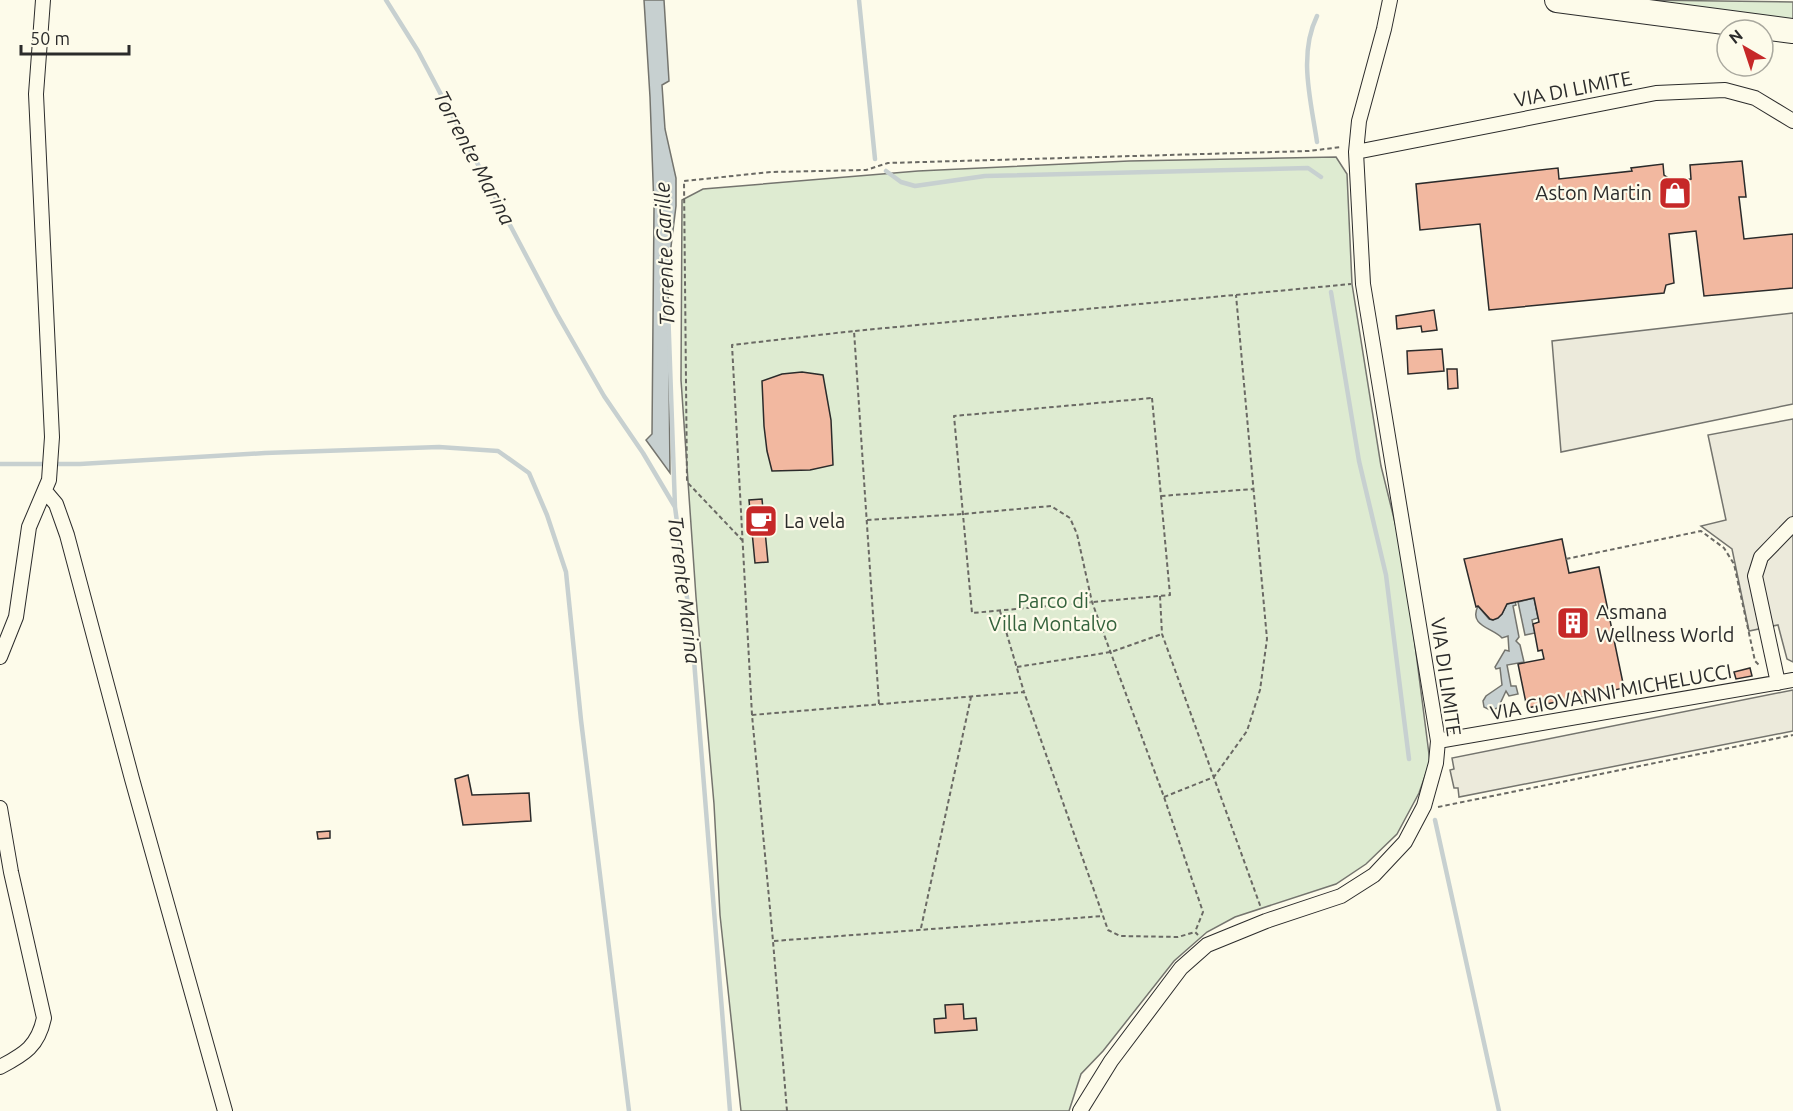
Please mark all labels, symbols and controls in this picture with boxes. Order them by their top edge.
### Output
scale bar [21,18,129,56]
north arrow [1715,18,1775,78]
text: N [1725,26,1746,47]
text: 50 m [30,28,70,48]
street label: VIA DI LIMITE [1512,66,1634,111]
water label: Torrente Marina [429,86,520,229]
shop icon: Aston Martin [1657,175,1693,211]
water label: Torrente Garille [649,181,679,326]
place label: Aston Martin [1535,181,1652,204]
cafe icon: La vela [743,503,779,539]
place label: La vela [784,509,845,532]
water label: Torrente Marina [664,515,706,665]
park label: Parco di Villa Montalvo [989,589,1117,635]
place label: Asmana Wellness World [1596,600,1735,646]
building icon: Asmana Wellness World [1555,605,1591,641]
street label: VIA DI LIMITE [1427,616,1466,738]
street label: VIA GIOVANNI MICHELUCCI [1488,659,1734,724]

